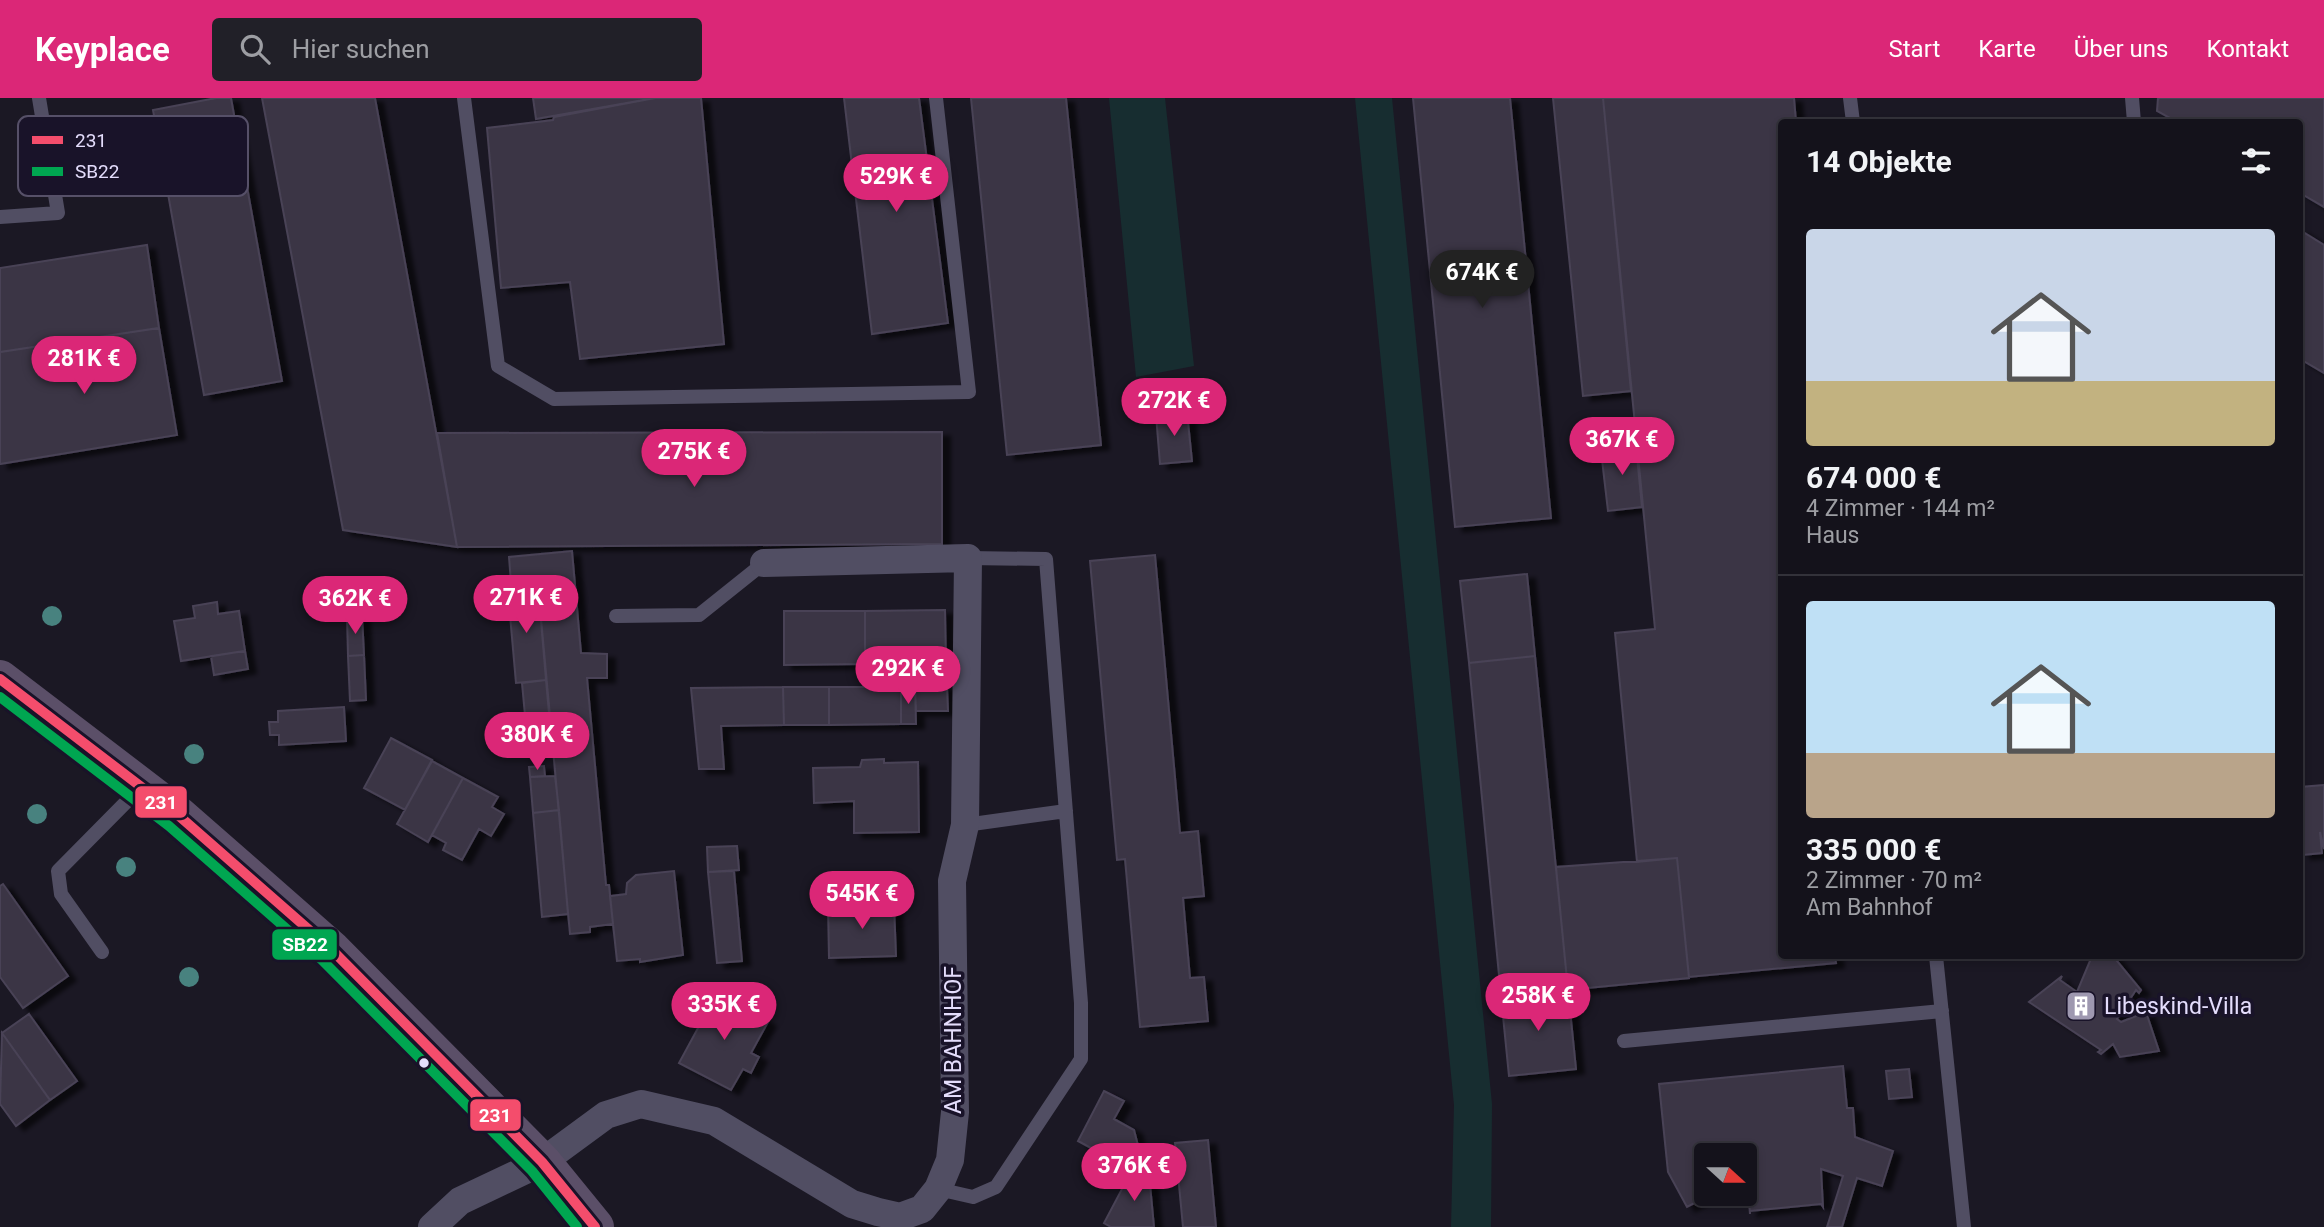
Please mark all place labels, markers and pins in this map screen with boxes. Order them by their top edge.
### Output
pin: 529K € [839,155,953,214]
pin: 674K € [1425,250,1539,310]
pin: 281K € [27,336,141,396]
pin: 272K € [1117,378,1231,438]
pin: 367K € [1565,418,1679,477]
pin: 275K € [637,430,751,489]
pin: 271K € [469,575,583,635]
pin: 362K € [298,576,412,636]
pin: 292K € [851,646,965,706]
pin: 380K € [480,712,594,772]
pin: 545K € [805,872,919,931]
pin: 258K € [1481,974,1595,1033]
pin: 335K € [667,982,781,1042]
building icon: Libeskind-Villa [2064,989,2098,1023]
place label: Libeskind-Villa [2104,993,2252,1020]
unlabelled marker [417,1056,431,1070]
pin: 376K € [1077,1144,1191,1203]

